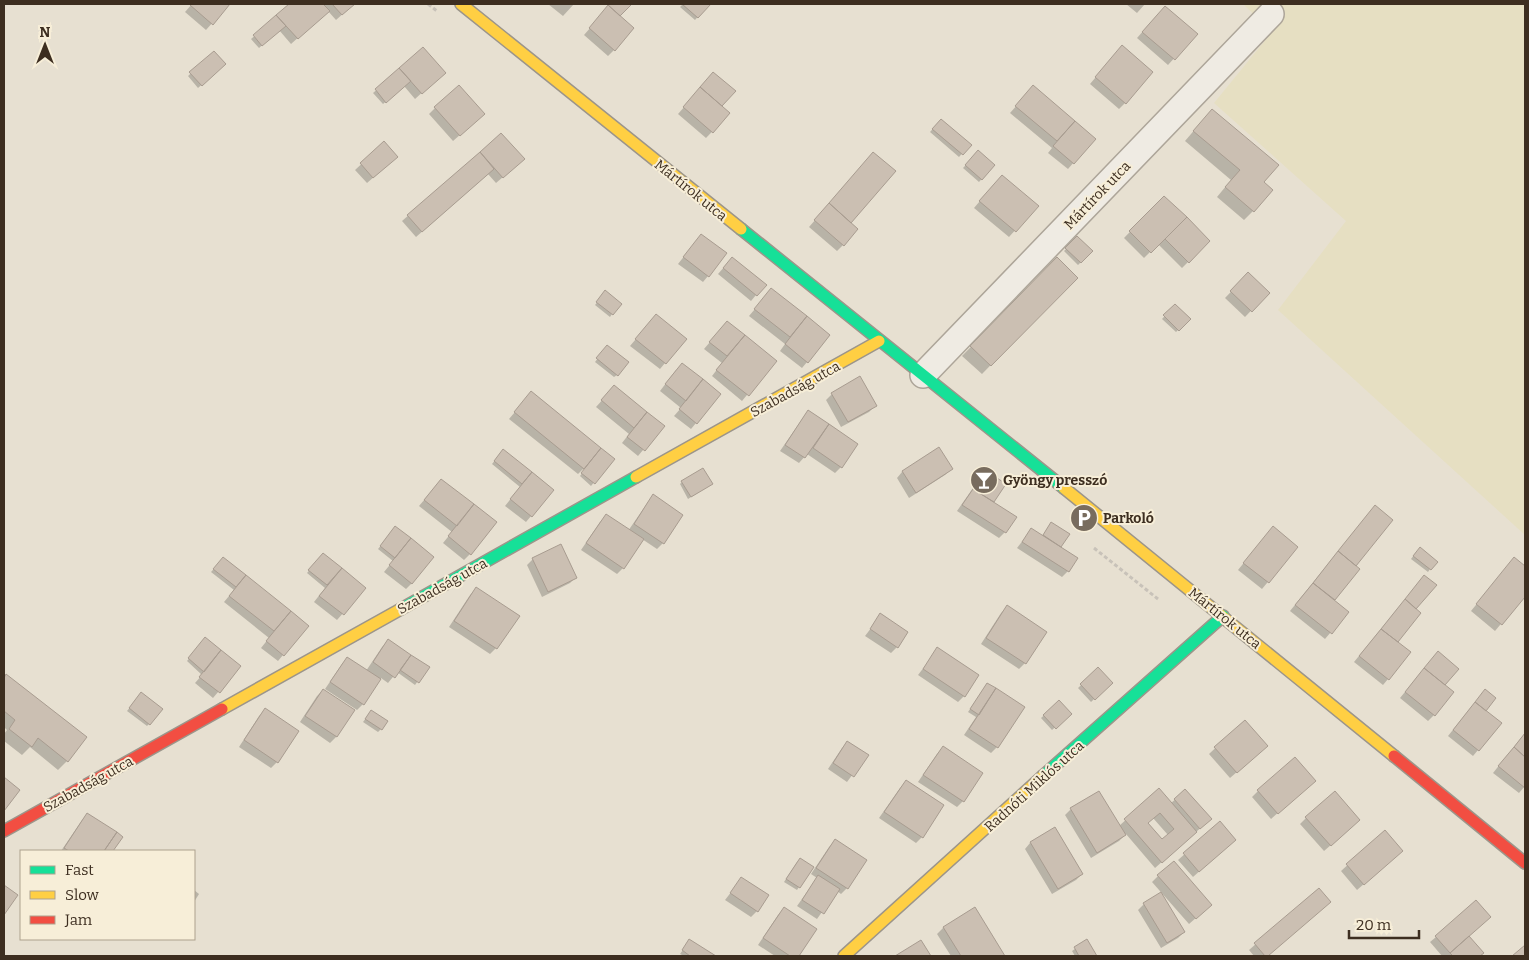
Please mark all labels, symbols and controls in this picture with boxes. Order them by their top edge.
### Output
north arrow [20,20,70,70]
text: N [40,24,51,41]
street label: Mártírok utca [651,156,731,225]
street label: Mártírok utca [1061,157,1134,233]
street label: Szabadság utca [747,358,843,421]
bar icon: Gyöngy presszó [969,465,999,495]
place label: Gyöngy presszó [1003,472,1107,489]
parking icon: Parkoló [1069,503,1099,533]
place label: Parkoló [1103,510,1154,527]
street label: Szabadság utca [394,555,490,618]
street label: Mártírok utca [1185,584,1265,653]
street label: Radnóti Miklós utca [981,737,1088,836]
street label: Szabadság utca [40,753,136,816]
legend [20,850,195,940]
text: Fast [65,861,94,879]
text: Slow [65,886,100,904]
scale bar [1349,908,1419,940]
text: Jam [64,911,93,929]
text: 20 m [1356,916,1392,934]

